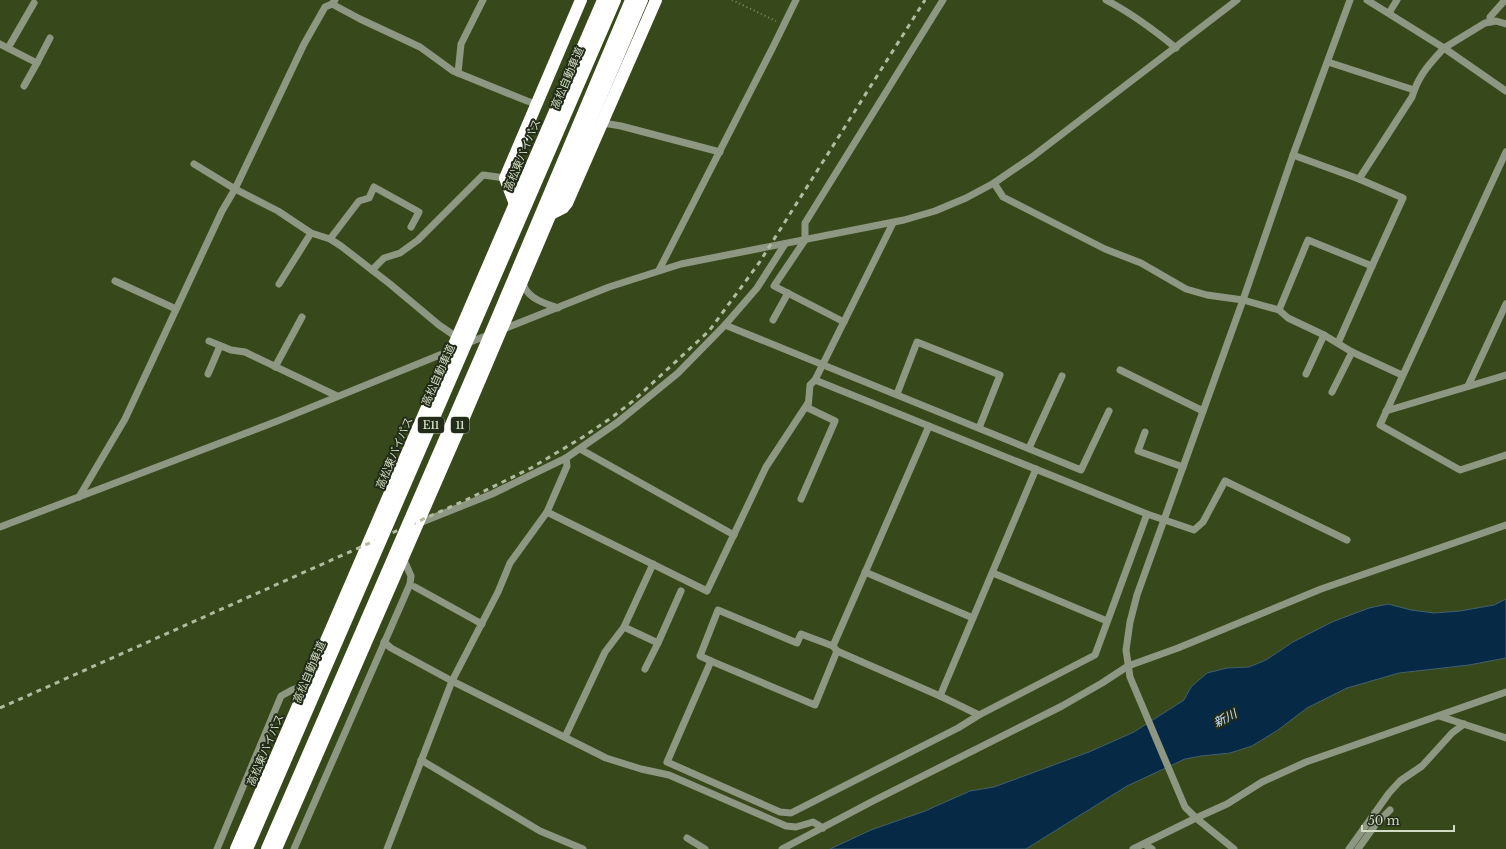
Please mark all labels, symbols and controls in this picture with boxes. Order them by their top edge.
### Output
street label: 高松自動車道 [548,45,586,111]
street label: 高松東バイパス [501,117,543,193]
street label: 高松自動車道 [418,342,458,408]
street label: 高松東バイパス [373,415,415,491]
road number: E11 [418,417,444,433]
road number: 11 [451,417,469,433]
street label: 高松自動車道 [290,639,328,705]
water label: 新川 [1211,705,1241,730]
street label: 高松東バイパス [244,712,286,788]
scale bar [1362,807,1454,833]
text: 50 m [1368,813,1400,828]

